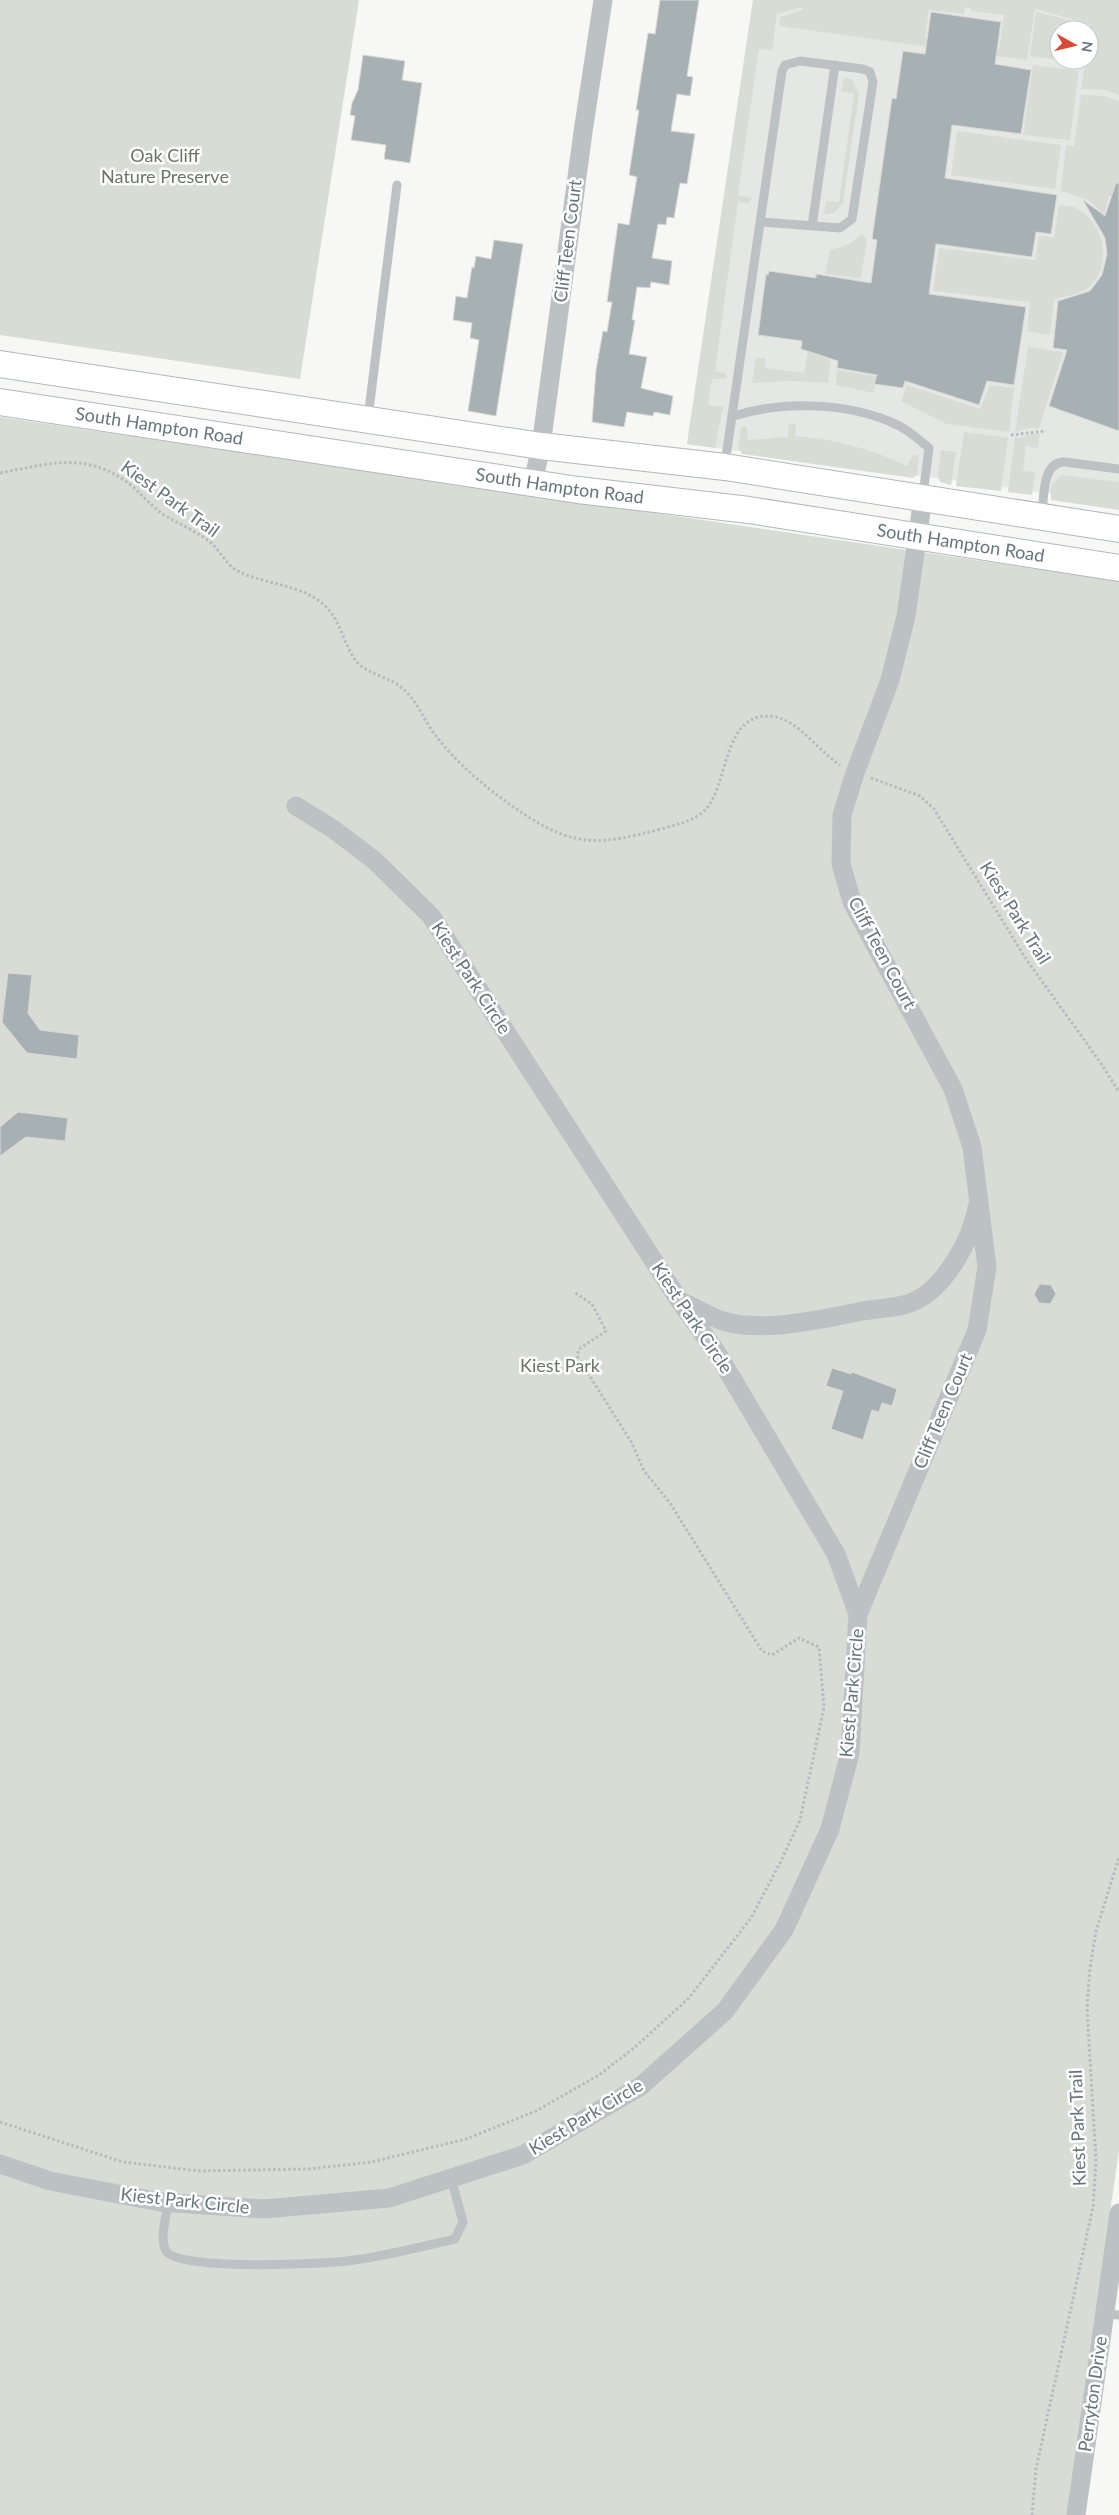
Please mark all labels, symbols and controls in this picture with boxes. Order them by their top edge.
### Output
north arrow [1049,20,1099,70]
text: N [1078,40,1097,53]
park label: Oak Cliff Nature Preserve [101,144,229,187]
street label: Cliff Teen Court [549,178,586,304]
street label: South Hampton Road [74,402,245,449]
street label: Kiest Park Trail [117,455,224,541]
street label: South Hampton Road [474,463,645,508]
street label: South Hampton Road [875,518,1046,566]
street label: Kiest Park Trail [976,857,1056,968]
street label: Cliff Teen Court [844,893,922,1013]
street label: Kiest Park Circle [427,917,516,1038]
street label: Kiest Park Circle [648,1258,738,1377]
street label: Cliff Teen Court [908,1349,977,1472]
park label: Kiest Park [520,1354,601,1376]
street label: Kiest Park Circle [834,1628,868,1758]
street label: Kiest Park Trail [1064,2069,1090,2187]
street label: Kiest Park Circle [524,2073,647,2159]
street label: Kiest Park Circle [120,2182,251,2218]
street label: Perryton Drive [1073,2335,1111,2453]

